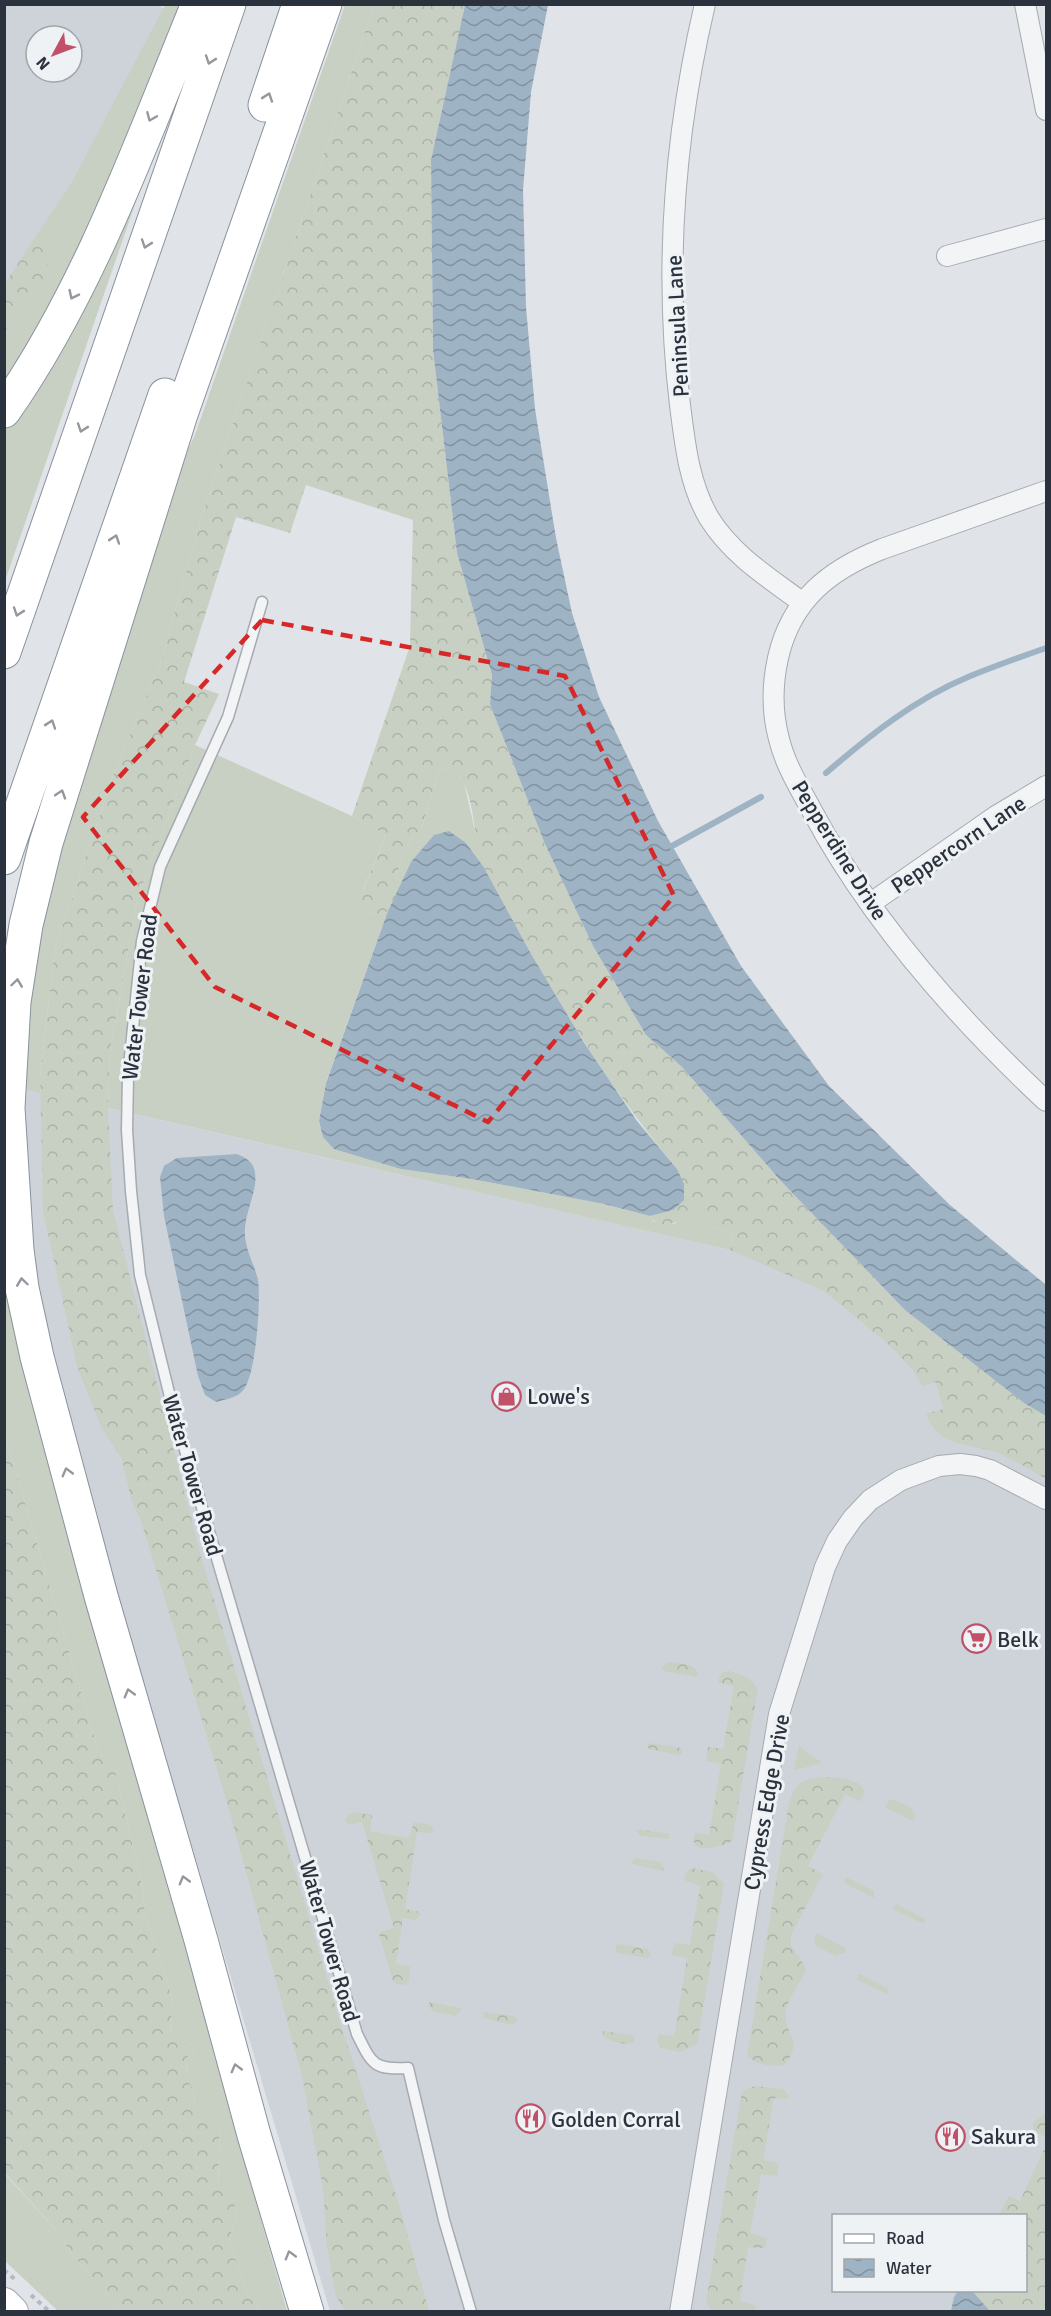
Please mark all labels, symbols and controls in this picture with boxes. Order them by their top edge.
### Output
north arrow [24,24,84,84]
text: N [32,52,55,74]
one-way arrow [204,54,217,65]
one-way arrow [260,92,273,103]
one-way arrow [146,110,158,121]
one-way arrow [141,238,153,249]
street label: Peninsula Lane [660,254,695,398]
one-way arrow [68,289,80,300]
one-way arrow [77,422,90,433]
one-way arrow [107,534,120,545]
one-way arrow [13,607,26,617]
one-way arrow [44,719,56,729]
street label: Pepperdine Drive [786,775,893,925]
one-way arrow [54,789,67,800]
street label: Peppercorn Lane [886,789,1031,899]
street label: Water Tower Road [116,912,163,1082]
one-way arrow [11,979,23,988]
one-way arrow [16,1278,28,1287]
shop icon: Lowe's [490,1380,522,1412]
place label: Lowe's [527,1383,590,1410]
street label: Water Tower Road [157,1391,229,1559]
one-way arrow [62,1467,75,1477]
supermarket icon: Belk [960,1623,992,1655]
place label: Belk [997,1626,1039,1653]
one-way arrow [124,1688,136,1699]
street label: Cypress Edge Drive [738,1712,795,1892]
street label: Water Tower Road [294,1857,366,2025]
one-way arrow [179,1875,191,1886]
one-way arrow [231,2063,243,2074]
restaurant icon: Golden Corral [514,2103,546,2135]
place label: Golden Corral [551,2106,681,2133]
restaurant icon: Sakura [934,2120,966,2152]
place label: Sakura [971,2123,1036,2150]
legend [832,2214,1027,2292]
text: Road [886,2227,925,2249]
one-way arrow [285,2250,297,2261]
text: Water [886,2257,932,2279]

